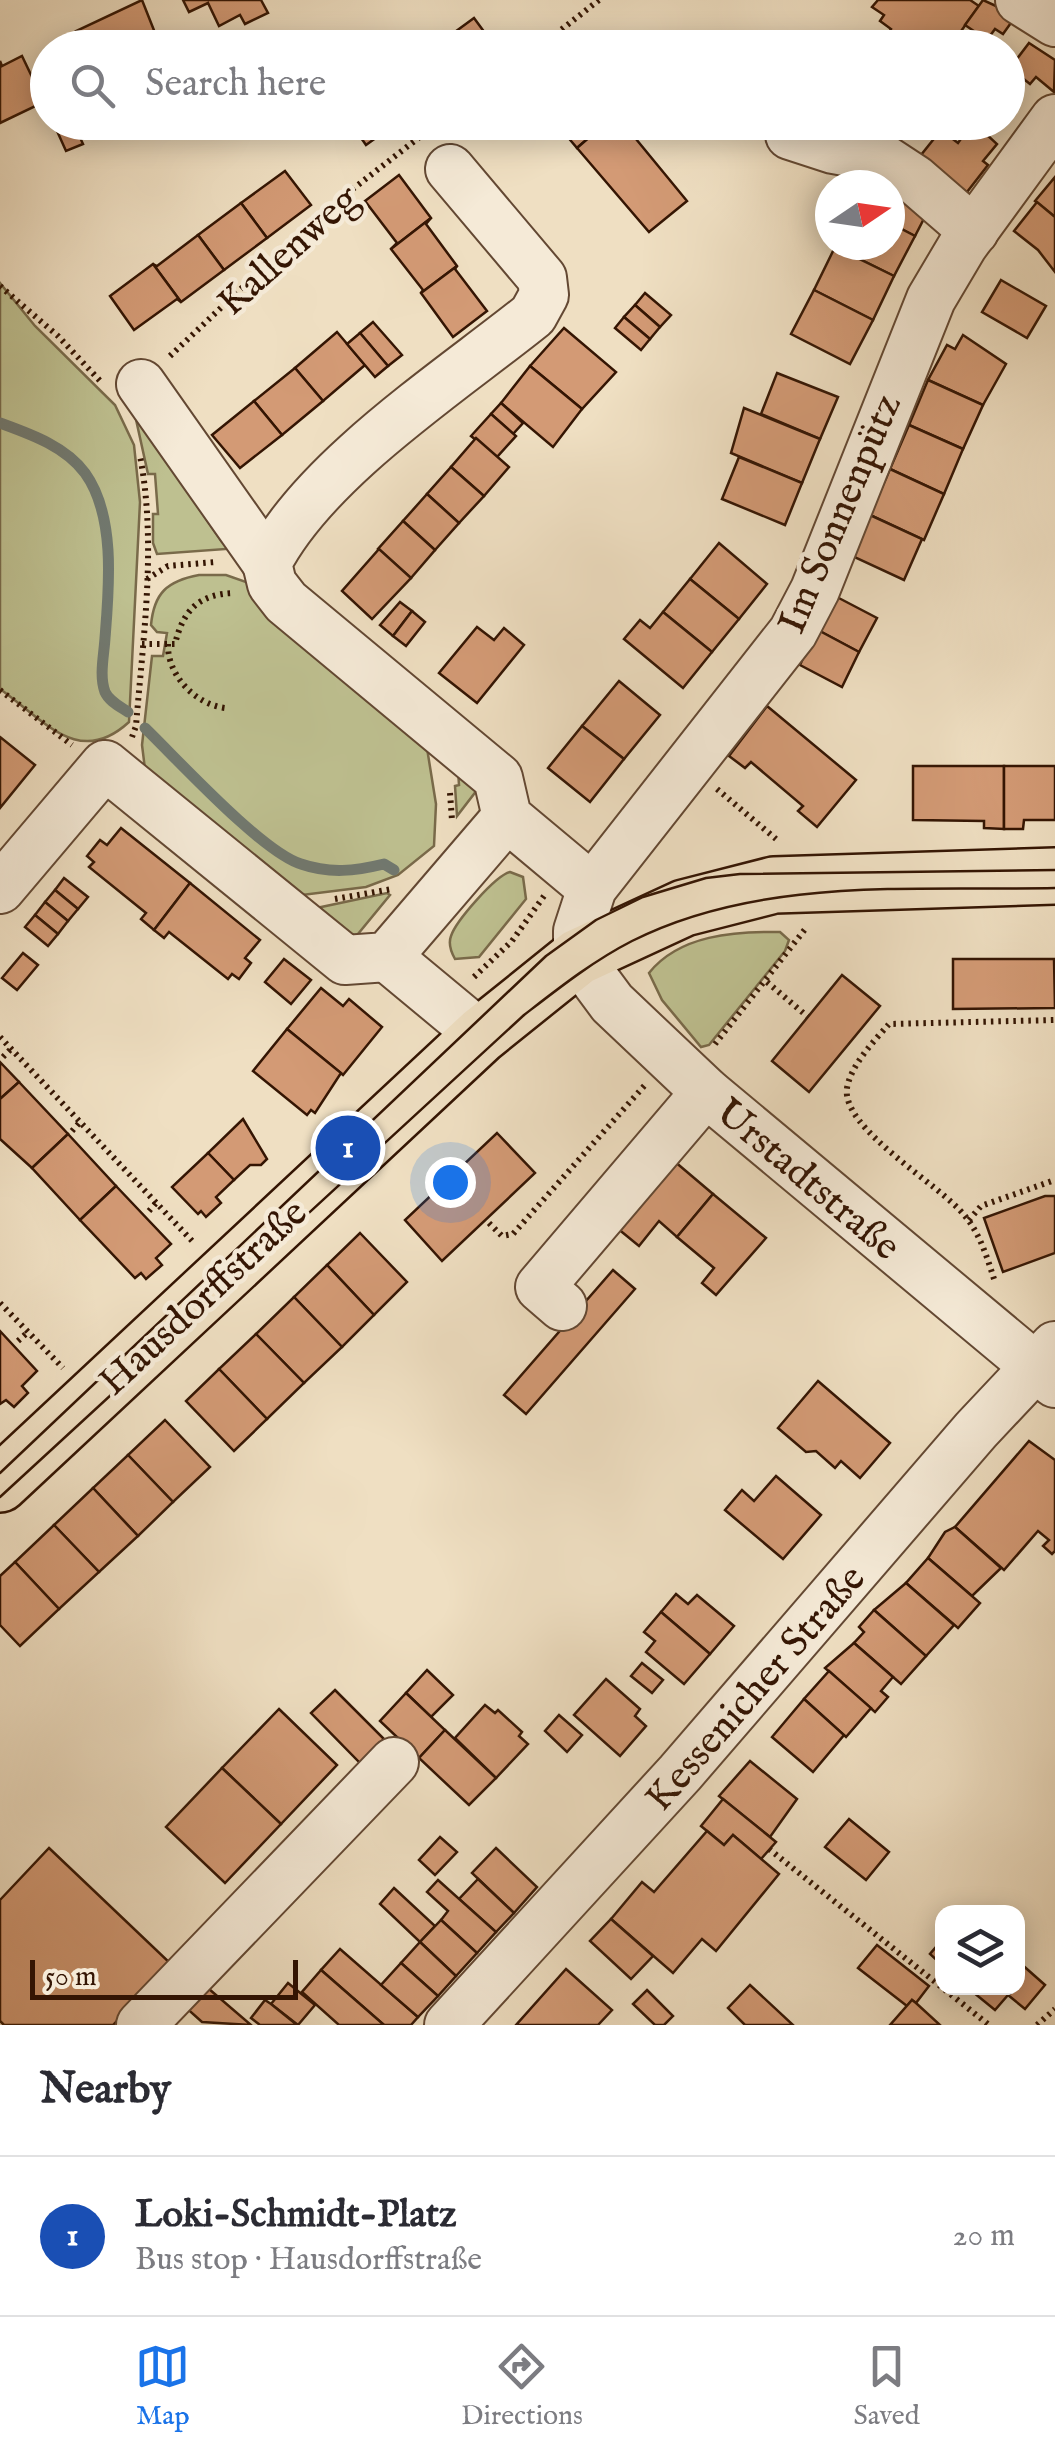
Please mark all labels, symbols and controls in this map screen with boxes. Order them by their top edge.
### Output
search box [30,30,1025,140]
icon: search [65,58,120,113]
text: Search here [145,61,326,109]
north arrow [815,170,905,260]
street label: Kallenweg [208,174,372,329]
street label: Im Sonnenpütz [768,387,915,642]
street label: Urstadtstraße [704,1088,910,1273]
pin: 1 [316,1110,380,1186]
your location [425,1157,476,1208]
street label: Hausdorffstraße [90,1189,319,1408]
street label: Kessenicher Straße [635,1555,878,1823]
map controls [935,1905,1025,1995]
button: layers [935,1905,1025,1995]
scale bar [30,1955,298,2000]
text: 50 m [45,1960,97,1995]
text: Nearby [40,2064,171,2117]
text: Loki-Schmidt-Platz [135,2192,457,2240]
text: 1 [67,2216,78,2257]
text: 20 m [953,2216,1015,2257]
text: Bus stop · Hausdorffstraße [135,2240,482,2281]
tab: Map [135,2339,190,2434]
tab: Directions [461,2339,583,2434]
tab: Saved [853,2339,920,2434]

